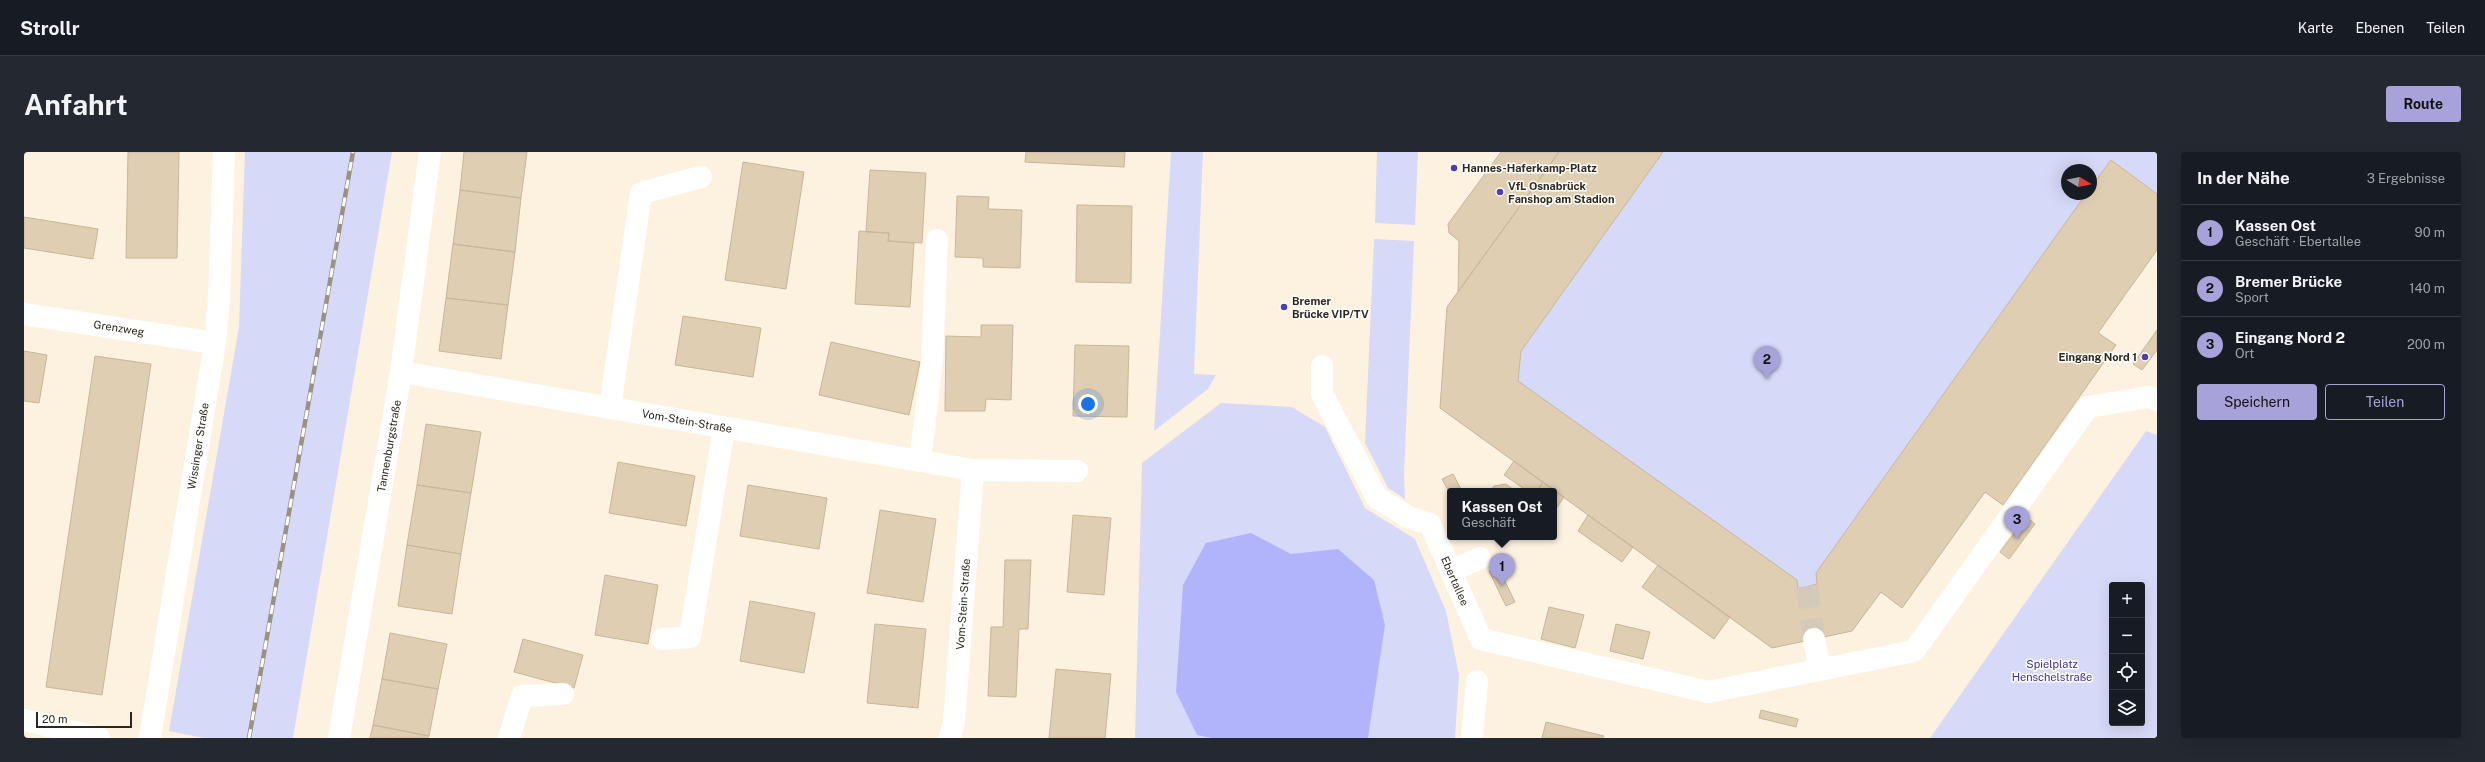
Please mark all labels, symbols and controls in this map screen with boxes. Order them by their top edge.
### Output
text: Strollr [20,17,79,39]
text: Karte [2298,20,2333,36]
text: Ebenen [2355,20,2404,36]
text: Teilen [2426,20,2465,36]
button: Route [2386,86,2461,122]
text: Anfahrt [24,88,128,121]
place label: Hannes-Haferkamp-Platz [1462,162,1597,174]
marker: Hannes-Haferkamp-Platz [1449,163,1459,173]
north arrow [2061,164,2097,200]
text: In der Nähe [2197,168,2290,188]
text: 3 Ergebnisse [2367,171,2445,186]
place label: VfL Osnabrück Fanshop am Stadion [1508,180,1614,205]
marker: VfL Osnabrück Fanshop am Stadion [1495,187,1505,197]
text: Kassen Ost [2235,217,2316,234]
text: 1 [2207,225,2213,240]
text: 90 m [2415,225,2445,240]
text: Geschäft · Ebertallee [2235,234,2361,249]
text: Bremer Brücke [2235,273,2342,290]
text: 2 [2206,281,2214,296]
text: 140 m [2409,281,2445,296]
text: Sport [2235,290,2269,305]
place label: Bremer Brücke VIP/TV [1292,295,1369,320]
marker: Bremer Brücke VIP/TV [1279,302,1289,312]
street label: Grenzweg [93,318,146,338]
text: Eingang Nord 2 [2235,329,2345,346]
text: 3 [2206,337,2214,352]
text: 200 m [2407,337,2445,352]
pin: 2 [1754,346,1780,379]
text: Ort [2235,346,2254,361]
place label: Eingang Nord 1 [2059,351,2137,363]
marker: Eingang Nord 1 [2140,352,2150,362]
button: Speichern [2197,384,2317,420]
button: Teilen [2325,384,2445,420]
your location [1078,394,1098,414]
street label: Tannenburgstraße [375,399,403,493]
street label: Wissinger Straße [185,402,211,490]
street label: Vom-Stein-Straße [641,407,733,435]
popup [1447,488,1557,540]
text: Kassen Ost [1461,498,1543,515]
pin: 3 [2004,506,2030,539]
text: Geschäft [1461,515,1516,530]
pin: 1 [1489,553,1515,586]
street label: Ebertallee [1439,555,1471,607]
street label: Vom-Stein-Straße [954,558,972,650]
map controls [2109,582,2145,726]
button: + [2109,582,2145,618]
button: − [2109,618,2145,654]
button: locate [2109,654,2145,690]
park label: Spielplatz Henschelstraße [2012,658,2092,683]
button: layers [2109,690,2145,726]
scale bar [36,710,132,729]
text: 20 m [42,713,67,725]

